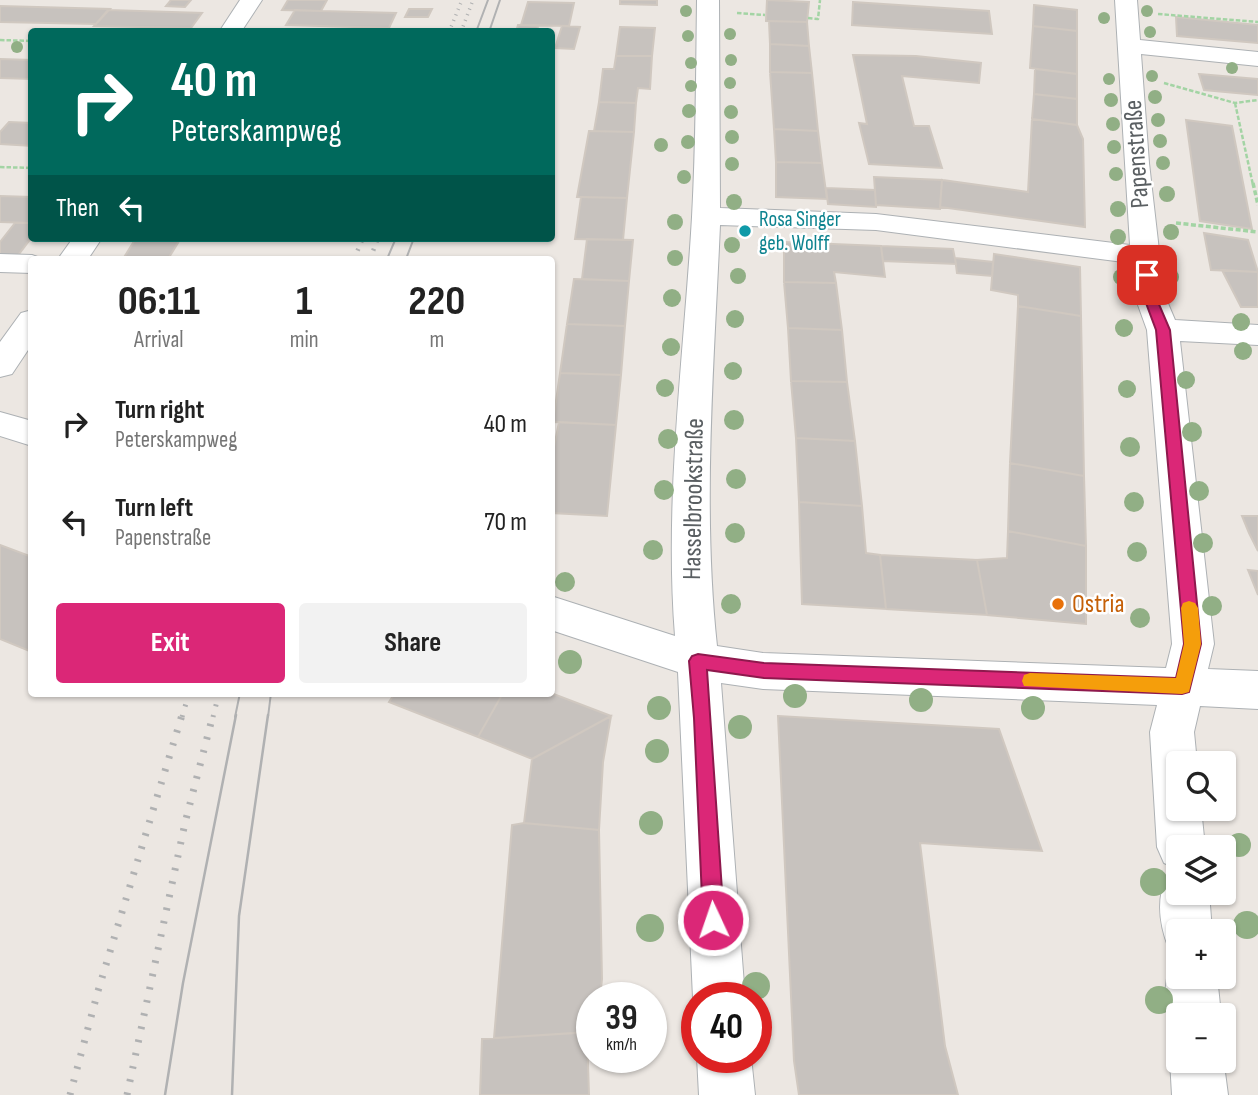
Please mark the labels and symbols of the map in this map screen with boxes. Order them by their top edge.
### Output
street label: Papenstraße [1118,99,1156,209]
place label: Rosa Singer geb. Wolff [759,207,841,256]
marker: Rosa Singer geb. Wolff [737,223,753,239]
pin [1117,245,1177,305]
street label: Hasselbrookstraße [677,418,711,580]
place label: Ostria [1072,589,1124,620]
marker: Ostria [1050,596,1066,612]
position arrow [676,883,750,957]
speed limit sign: 40 [681,982,772,1073]

